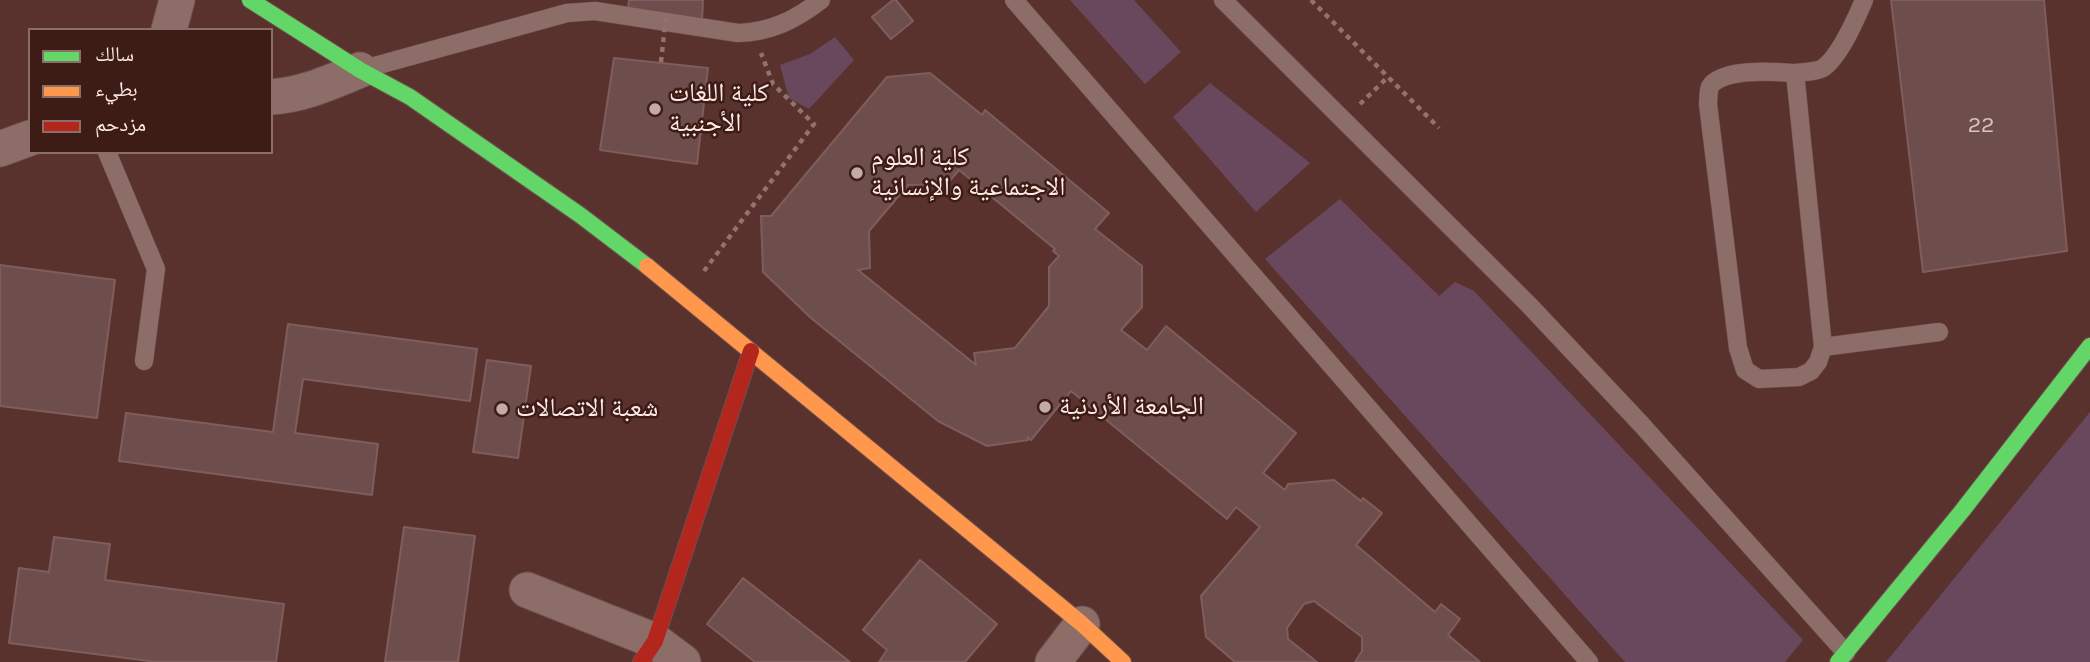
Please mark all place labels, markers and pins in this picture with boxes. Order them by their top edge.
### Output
place label: كلية اللغات الأجنبية [669,78,769,140]
marker: كلية اللغات الأجنبية [647,101,663,117]
place label: كلية العلوم الاجتماعية والإنسانية [871,142,1065,204]
marker: كلية العلوم الاجتماعية والإنسانية [849,165,865,181]
place label: الجامعة الأردنية [1059,391,1204,423]
place label: شعبة الاتصالات [516,393,658,425]
marker: الجامعة الأردنية [1037,399,1053,415]
marker: شعبة الاتصالات [494,401,510,417]

